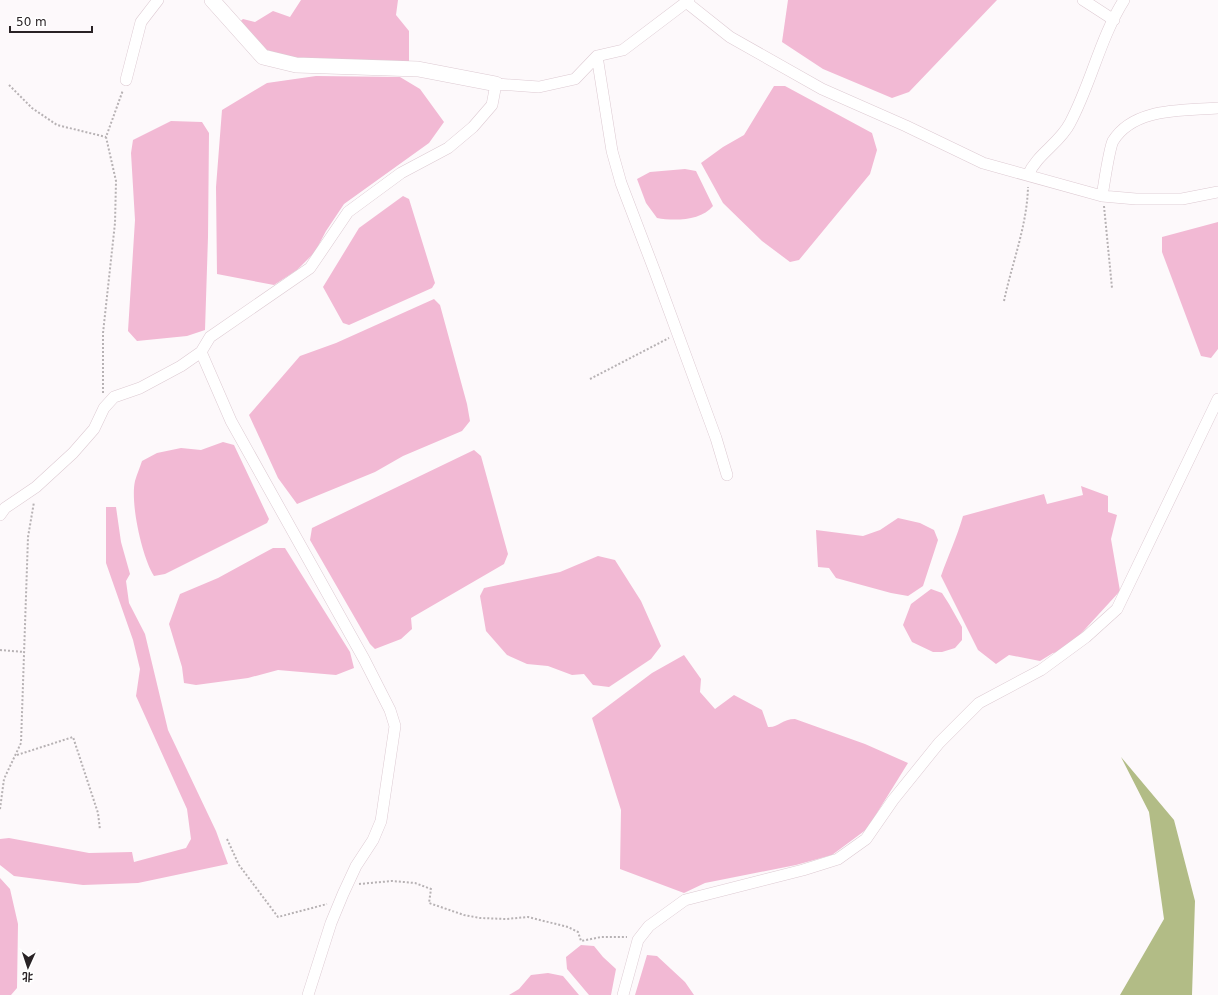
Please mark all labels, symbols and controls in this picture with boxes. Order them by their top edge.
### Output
scale bar [10,8,92,34]
text: 50 m [16,15,47,29]
north arrow [8,947,48,987]
text: 北 [22,970,33,983]

